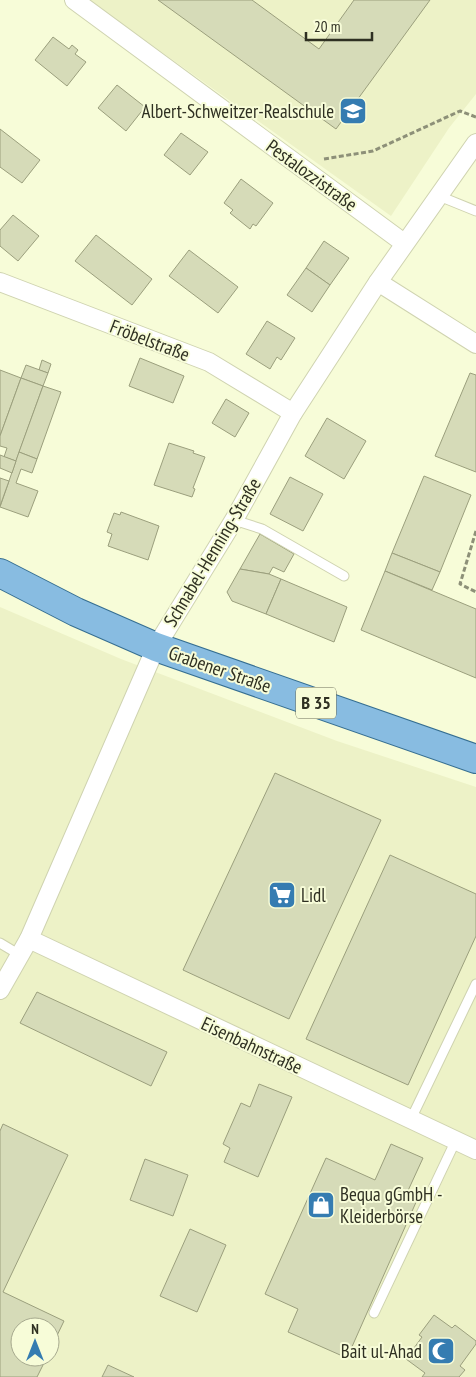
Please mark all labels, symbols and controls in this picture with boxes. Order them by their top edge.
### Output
scale bar [306,10,372,42]
text: 20 m [314,17,340,36]
school or university icon: Albert-Schweitzer-Realschule [338,96,368,126]
place label: Albert-Schweitzer-Realschule [142,99,334,123]
street label: Pestalozzistraße [262,134,362,216]
street label: Fröbelstraße [107,314,193,366]
street label: Schnabel-Henning-Straße [158,473,266,631]
street label: Grabener Straße [166,640,275,698]
road number: B 35 [296,688,336,718]
supermarket icon: Lidl [267,880,297,910]
place label: Lidl [301,883,326,907]
street label: Eisenbahnstraße [198,1011,307,1079]
place label: Bequa gGmbH - Kleiderbörse [340,1182,442,1228]
shop icon: Bequa gGmbH - Kleiderbörse [306,1190,336,1220]
north arrow [10,1317,60,1367]
text: N [31,1320,39,1338]
mosque icon: Bait ul-Ahad [426,1336,456,1366]
place label: Bait ul-Ahad [341,1339,422,1363]

